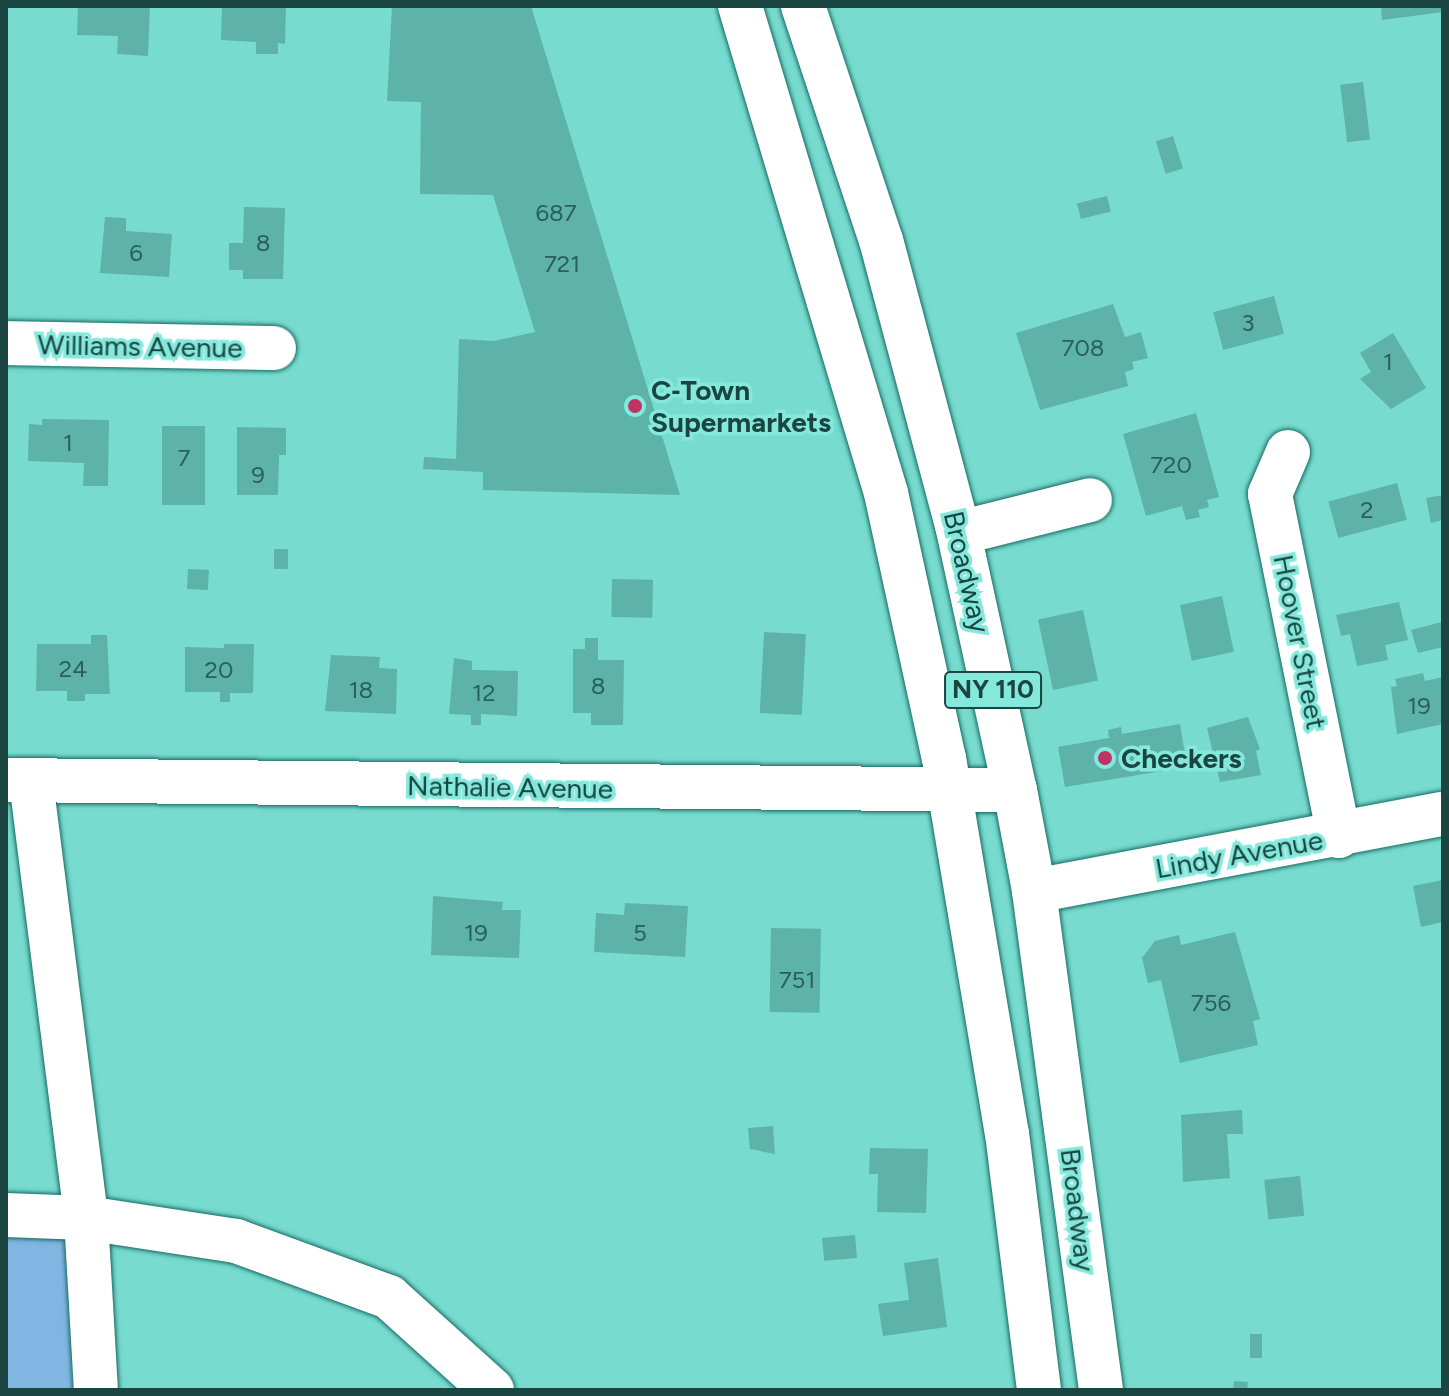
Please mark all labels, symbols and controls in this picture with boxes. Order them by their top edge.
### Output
house number: 687 [535,199,577,227]
house number: 8 [256,229,270,257]
house number: 6 [129,239,143,267]
house number: 721 [544,250,580,278]
house number: 3 [1241,309,1255,337]
street label: Williams Avenue [37,327,243,365]
house number: 708 [1061,334,1105,362]
house number: 1 [1383,348,1393,376]
place label: C‑Town Supermarkets [651,373,831,439]
marker: C‑Town Supermarkets [626,397,644,415]
house number: 1 [63,429,73,457]
house number: 7 [178,444,190,472]
house number: 720 [1150,451,1192,479]
house number: 9 [251,461,265,489]
house number: 2 [1360,496,1374,524]
street label: Broadway [937,508,997,636]
street label: Hoover Street [1267,552,1333,732]
house number: 24 [59,655,87,683]
house number: 20 [205,656,233,684]
road number: NY 110 [943,668,1043,712]
house number: 8 [591,672,605,700]
house number: 18 [349,676,373,704]
house number: 12 [472,679,496,707]
house number: 19 [1407,692,1431,720]
place label: Checkers [1121,741,1242,775]
marker: Checkers [1096,749,1114,767]
street label: Nathalie Avenue [407,768,613,806]
street label: Lindy Avenue [1153,823,1325,885]
house number: 19 [464,919,488,947]
house number: 5 [633,919,647,947]
house number: 751 [779,966,815,994]
house number: 756 [1191,989,1231,1017]
street label: Broadway [1054,1146,1102,1274]

